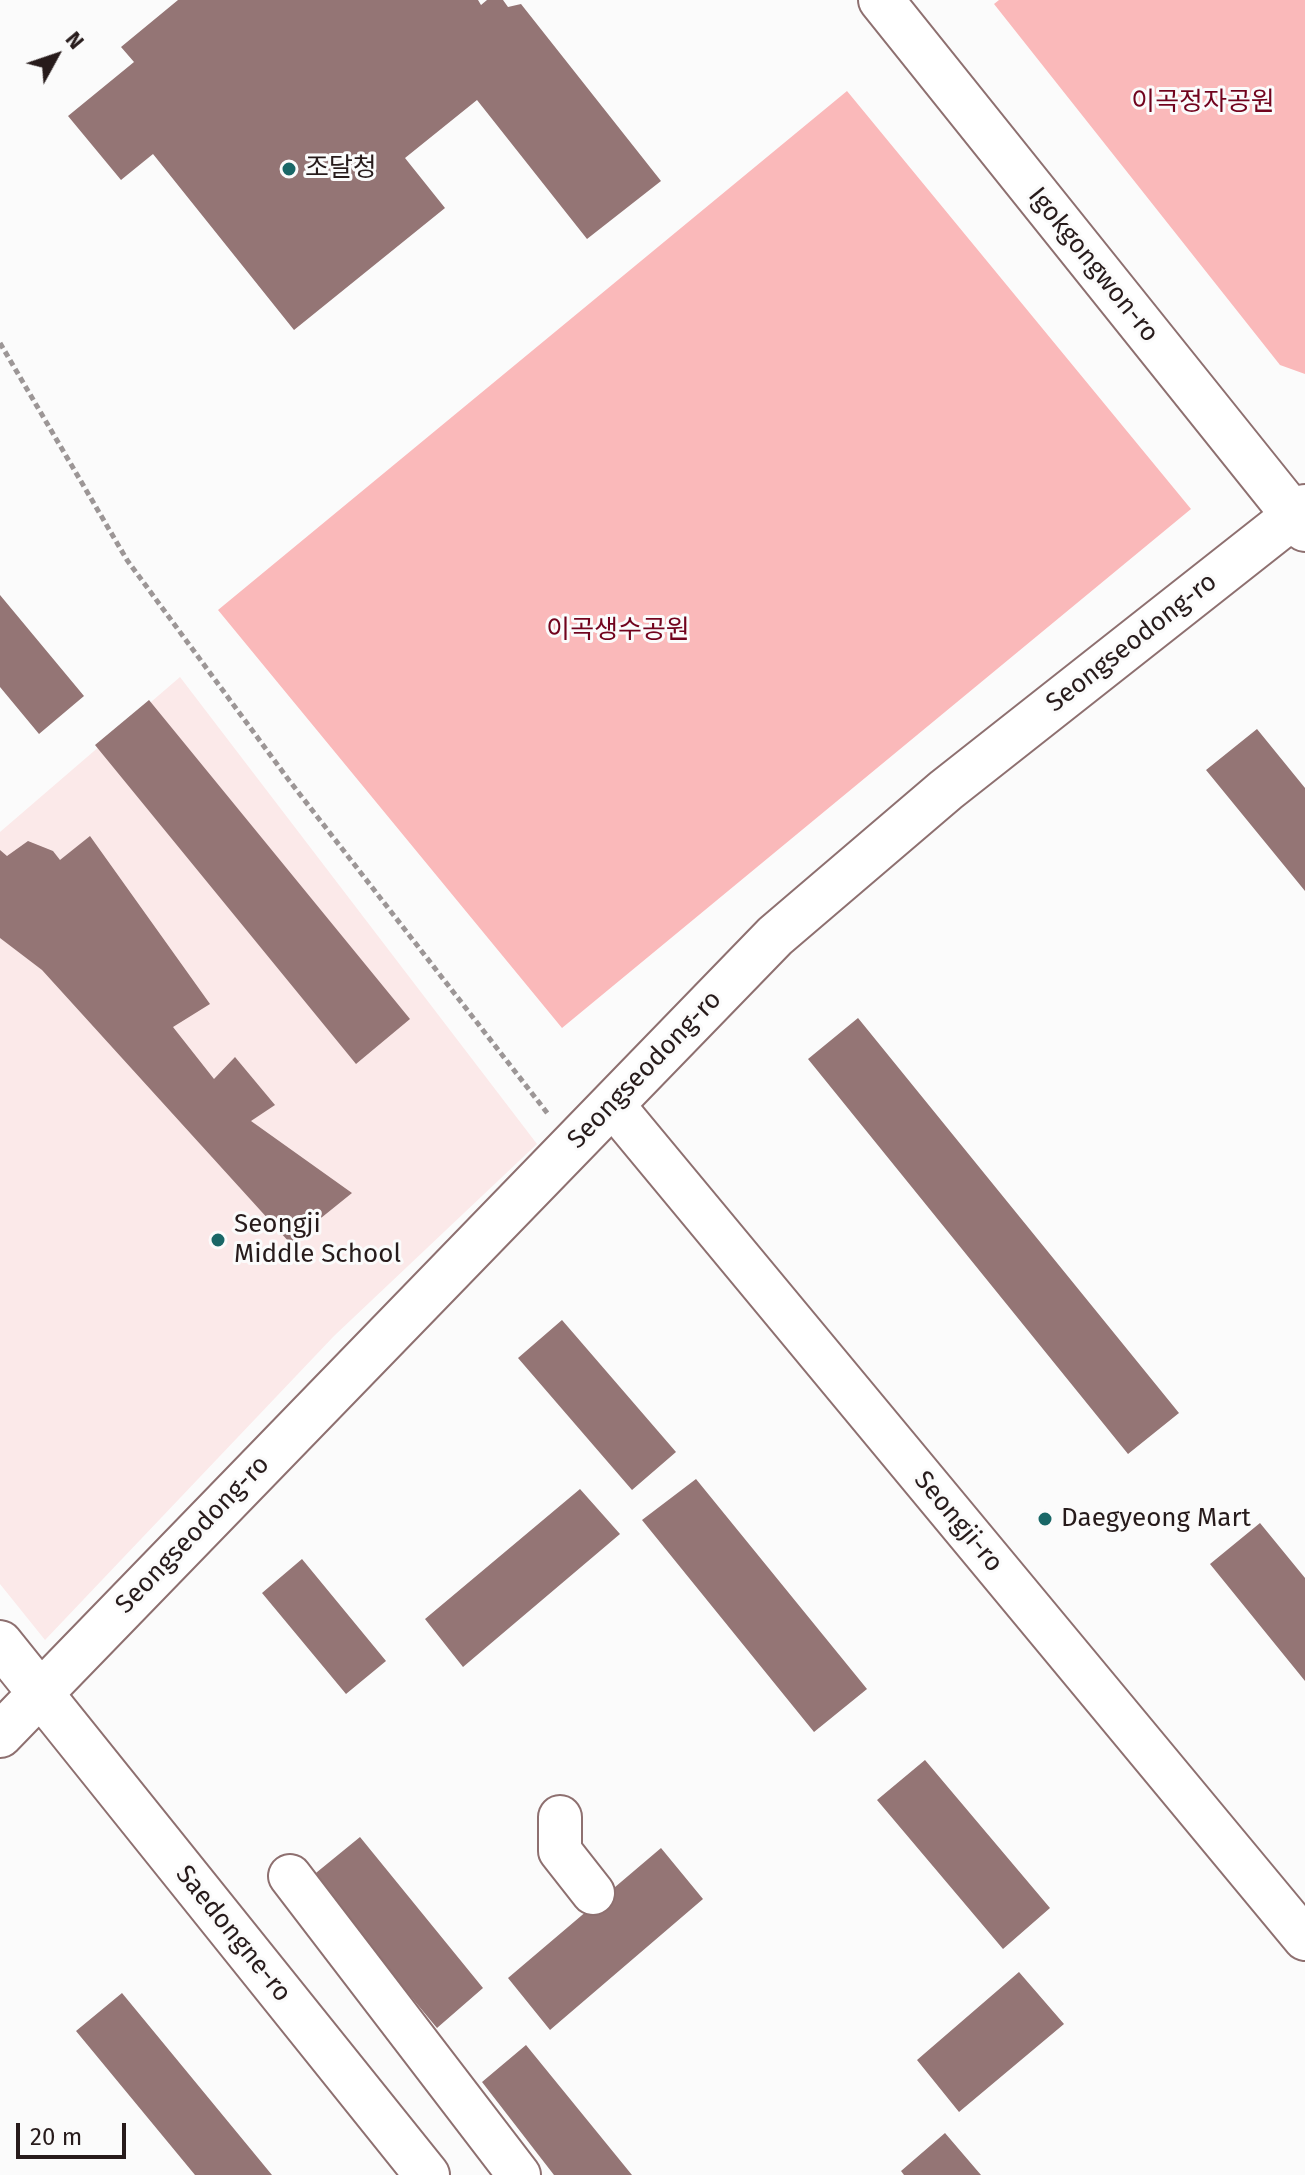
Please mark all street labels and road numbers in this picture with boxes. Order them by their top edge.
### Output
street label: Igokgongwon-ro [1021,181,1165,349]
street label: Seongseodong-ro [1041,567,1223,719]
street label: Seongseodong-ro [562,984,728,1156]
street label: Seongseodong-ro [110,1449,276,1621]
street label: Seongji-ro [907,1465,1009,1579]
street label: Saedongne-ro [169,1860,297,2008]

